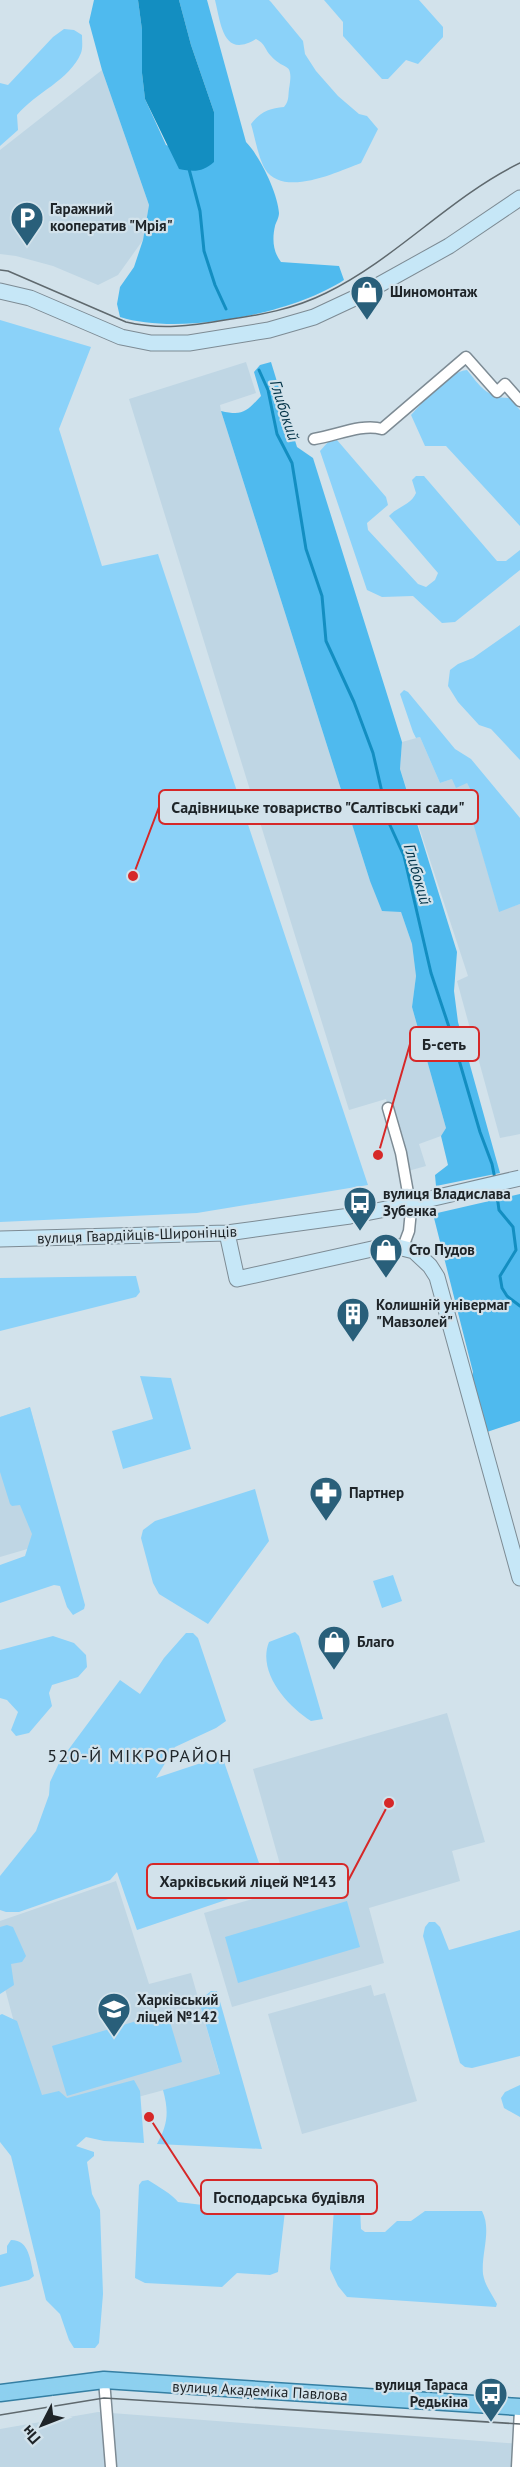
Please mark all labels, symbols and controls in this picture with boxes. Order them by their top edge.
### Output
place label: Гаражний кооператив "Мрія" [50,199,173,235]
parking icon: Гаражний кооператив "Мрія" [9,200,45,247]
shop icon: Шиномонтаж [349,274,385,321]
place label: Шиномонтаж [390,282,478,301]
water label: Глибокий [266,377,304,443]
callout: Садівницьке товариство "Салтівські сади" [159,790,478,824]
text: Садівницьке товариство "Салтівські сади" [171,797,465,817]
water label: Глибокий [400,841,436,907]
callout: Б-сеть [410,1027,479,1061]
text: Б-сеть [422,1034,466,1054]
place label: вулиця Владислава Зубенка [383,1184,511,1220]
bus stop icon: вулиця Владислава Зубенка [342,1185,378,1232]
street label: вулиця Гвардійців-Широнінців [37,1222,237,1247]
shop icon: Сто Пудов [368,1232,404,1279]
place label: Сто Пудов [409,1240,475,1259]
place label: Колишній універмаг "Мавзолей" [376,1295,510,1331]
building icon: Колишній універмаг "Мавзолей" [335,1296,371,1343]
pharmacy icon: Партнер [308,1475,344,1522]
place label: Партнер [349,1483,404,1502]
shop icon: Благо [316,1624,352,1671]
place label: Благо [357,1632,394,1651]
district label: 520-Й МІКРОРАЙОН [47,1744,233,1767]
callout: Харківський ліцей №143 [147,1864,348,1898]
text: Харківський ліцей №143 [159,1871,337,1891]
place label: Харківський ліцей №142 [136,1990,219,2026]
school or university icon: Харківський ліцей №142 [96,1991,132,2038]
callout: Господарська будівля [201,2180,377,2214]
text: Господарська будівля [213,2187,365,2207]
place label: вулиця Тараса Редькіна [375,2375,468,2411]
street label: вулиця Академіка Павлова [172,2376,348,2405]
bus stop icon: вулиця Тараса Редькіна [473,2376,509,2423]
north arrow [12,2395,72,2455]
text: Пн [17,2421,45,2449]

